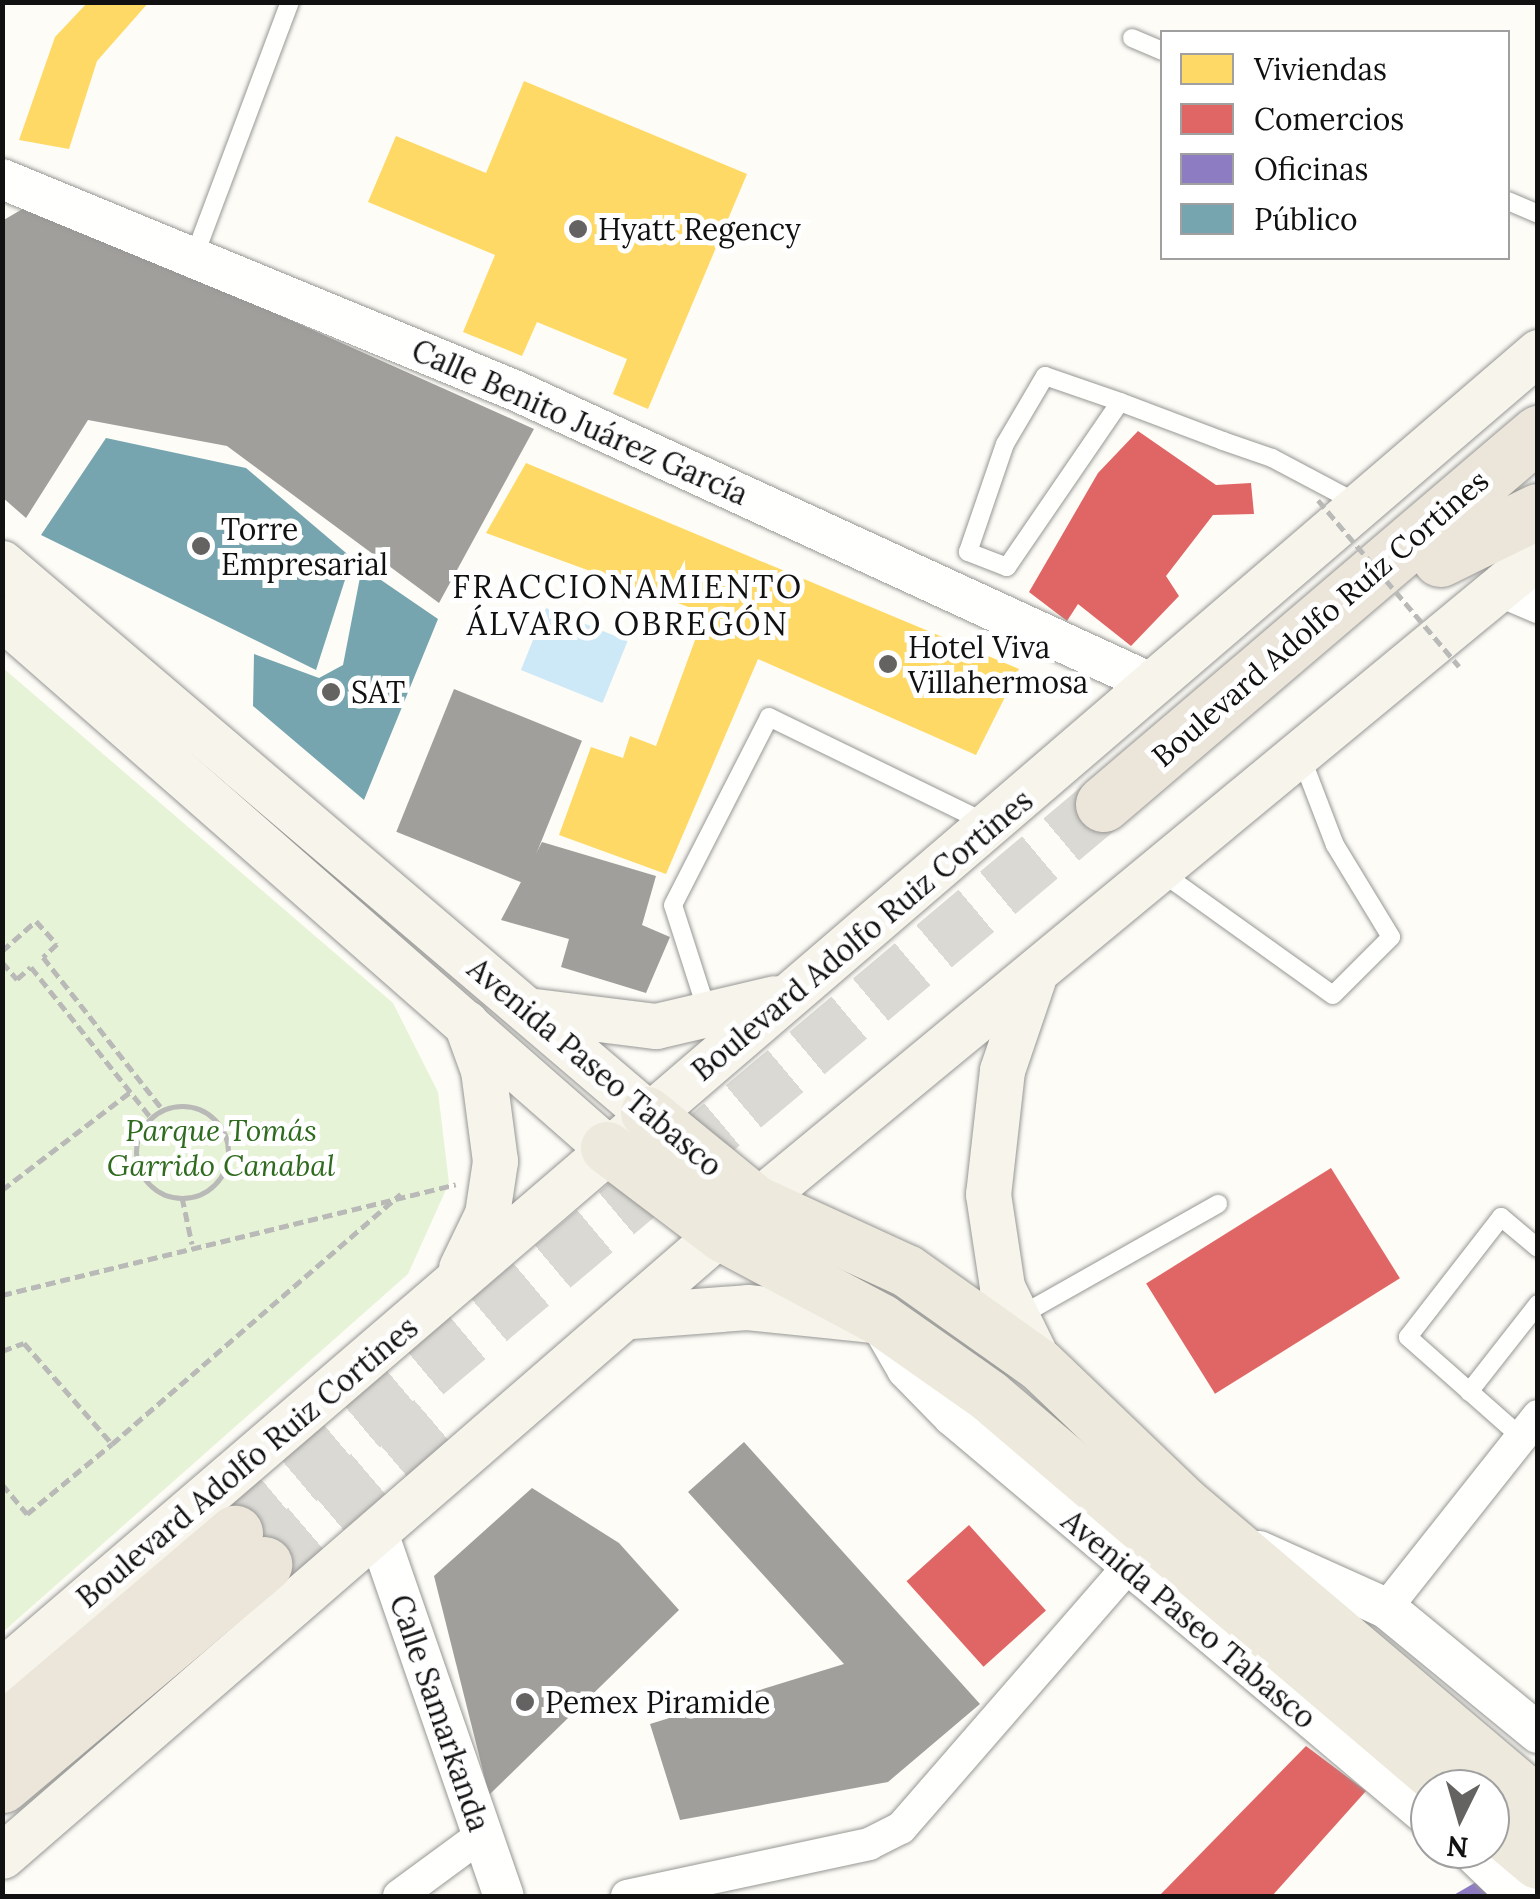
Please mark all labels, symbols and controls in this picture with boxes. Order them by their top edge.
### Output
legend [1160,30,1510,260]
text: Viviendas [1254,50,1387,88]
text: Comercios [1254,100,1404,138]
text: Oficinas [1254,150,1368,188]
text: Público [1254,200,1358,238]
place label: Hyatt Regency [598,211,801,247]
marker: Hyatt Regency [567,218,589,240]
street label: Calle Benito Juárez García [407,332,753,512]
street label: Boulevard Adolfo Ruíz Cortines [1145,462,1495,774]
place label: Torre Empresarial [221,511,388,582]
marker: Torre Empresarial [190,535,212,557]
district label: FRACCIONAMIENTO ÁLVARO OBREGÓN [452,569,804,644]
place label: Hotel Viva Villahermosa [908,629,1088,700]
marker: Hotel Viva Villahermosa [877,653,899,675]
place label: SAT [351,674,405,710]
marker: SAT [320,681,342,703]
street label: Boulevard Adolfo Ruiz Cortines [684,782,1040,1088]
street label: Avenida Paseo Tabasco [461,950,729,1184]
park label: Parque Tomás Garrido Canabal [107,1112,335,1182]
street label: Boulevard Adolfo Ruiz Cortines [69,1309,425,1615]
street label: Avenida Paseo Tabasco [1055,1502,1323,1736]
street label: Calle Samarkanda [383,1590,497,1836]
place label: Pemex Piramide [545,1684,770,1720]
marker: Pemex Piramide [514,1691,536,1713]
north arrow [1410,1769,1510,1869]
text: N [1445,1828,1470,1866]

